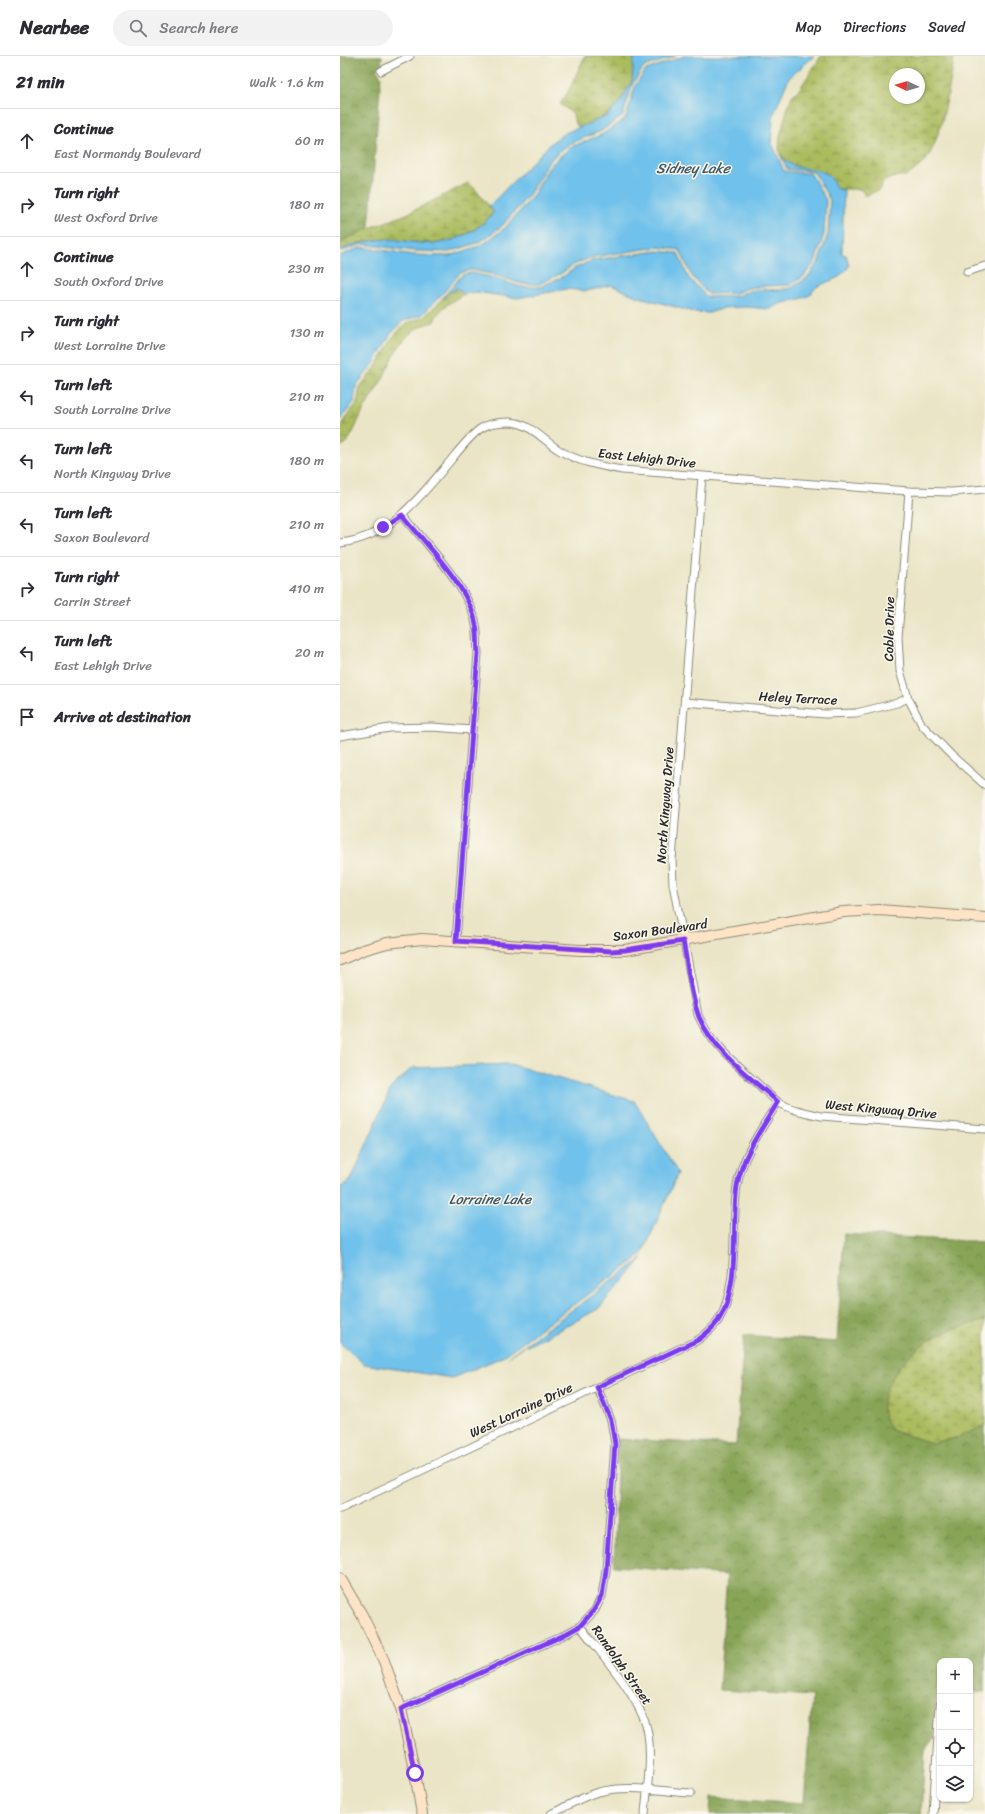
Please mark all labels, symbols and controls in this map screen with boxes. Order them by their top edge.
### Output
search box [113,10,393,46]
text: Nearbee [20,11,89,44]
text: Search here [159,15,238,41]
text: Map [795,15,821,40]
text: Directions [843,15,906,40]
text: Saved [928,15,965,40]
icon: search [127,17,149,39]
text: 21 min [16,67,64,97]
north arrow [889,68,925,104]
text: Walk · 1.6 km [249,71,324,94]
text: Continue [54,116,114,142]
text: 60 m [295,129,324,152]
icon: ahead [16,130,38,152]
text: East Normandy Boulevard [54,142,201,165]
water label: Sidney Lake [656,156,732,181]
text: Turn right [54,180,119,206]
text: 180 m [289,193,324,216]
icon: right [16,194,38,216]
text: West Oxford Drive [54,206,158,229]
text: Continue [54,244,114,270]
text: 230 m [288,257,324,280]
icon: ahead [16,258,38,280]
text: South Oxford Drive [54,270,164,293]
text: Turn right [54,308,119,334]
text: 130 m [290,321,324,344]
icon: right [16,322,38,344]
text: West Lorraine Drive [54,334,166,357]
text: Turn left [54,372,112,398]
text: 210 m [289,385,324,408]
icon: left [16,386,38,408]
text: South Lorraine Drive [54,398,171,421]
text: Turn left [54,436,112,462]
street label: East Lehigh Drive [597,441,697,475]
text: 180 m [289,449,324,472]
icon: left [16,450,38,472]
text: North Kingway Drive [54,462,171,485]
text: Turn left [54,500,112,526]
text: 210 m [289,513,324,536]
icon: left [16,514,38,536]
route end [374,518,392,536]
text: Saxon Boulevard [54,526,149,549]
text: Turn right [54,564,119,590]
text: 410 m [289,577,324,600]
icon: right [16,578,38,600]
text: Carrin Street [54,590,131,613]
street label: Coble Drive [877,596,901,662]
text: Turn left [54,628,112,654]
text: 20 m [295,641,324,664]
icon: left [16,642,38,664]
text: East Lehigh Drive [54,654,152,677]
street label: Heley Terrace [758,684,838,712]
text: Arrive at destination [54,704,191,730]
icon: arrive [16,706,38,728]
street label: North Kingway Drive [649,746,681,864]
street label: Saxon Boulevard [611,912,710,948]
street label: West Kingway Drive [824,1093,938,1125]
water label: Lorraine Lake [449,1187,532,1212]
street label: West Lorraine Drive [466,1376,577,1444]
street label: Randolph Street [586,1620,658,1710]
map controls [937,1658,973,1802]
button: + [937,1658,973,1694]
button: − [937,1694,973,1730]
button: locate [937,1730,973,1766]
route start [406,1764,424,1782]
button: layers [937,1766,973,1802]

